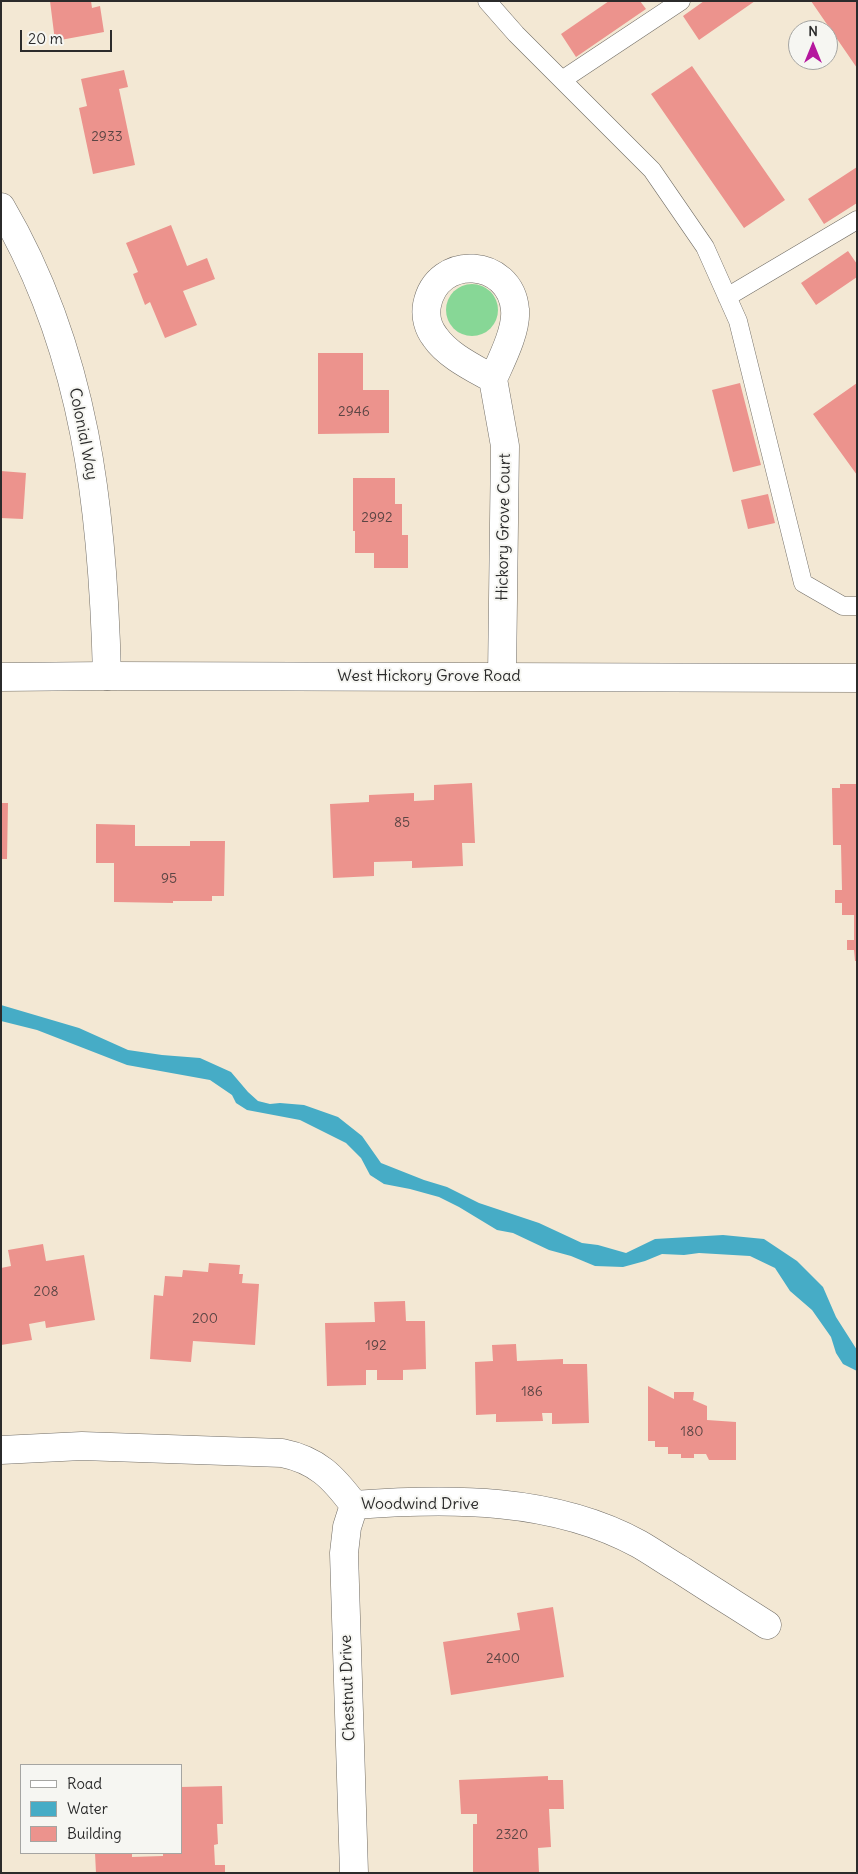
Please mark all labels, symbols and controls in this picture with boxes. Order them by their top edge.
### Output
scale bar [22,20,115,52]
north arrow [788,20,838,70]
text: N [808,22,818,40]
text: 20 m [28,29,63,48]
house number: 2933 [91,129,123,145]
street label: Colonial Way [65,386,101,482]
house number: 2946 [338,404,370,420]
street label: Hickory Grove Court [493,453,515,601]
house number: 2992 [361,510,393,526]
street label: West Hickory Grove Road [337,666,521,686]
house number: 85 [394,815,410,831]
house number: 95 [161,871,177,887]
house number: 208 [34,1284,58,1300]
house number: 200 [192,1311,218,1327]
house number: 192 [365,1338,387,1354]
house number: 186 [521,1384,543,1400]
house number: 180 [681,1424,703,1440]
street label: Woodwind Drive [361,1494,479,1514]
street label: Chestnut Drive [337,1634,359,1742]
house number: 2400 [486,1651,520,1667]
legend [20,1764,182,1854]
text: Road [67,1774,102,1793]
text: Water [67,1799,108,1818]
text: Building [67,1824,122,1843]
house number: 2320 [496,1827,528,1843]

